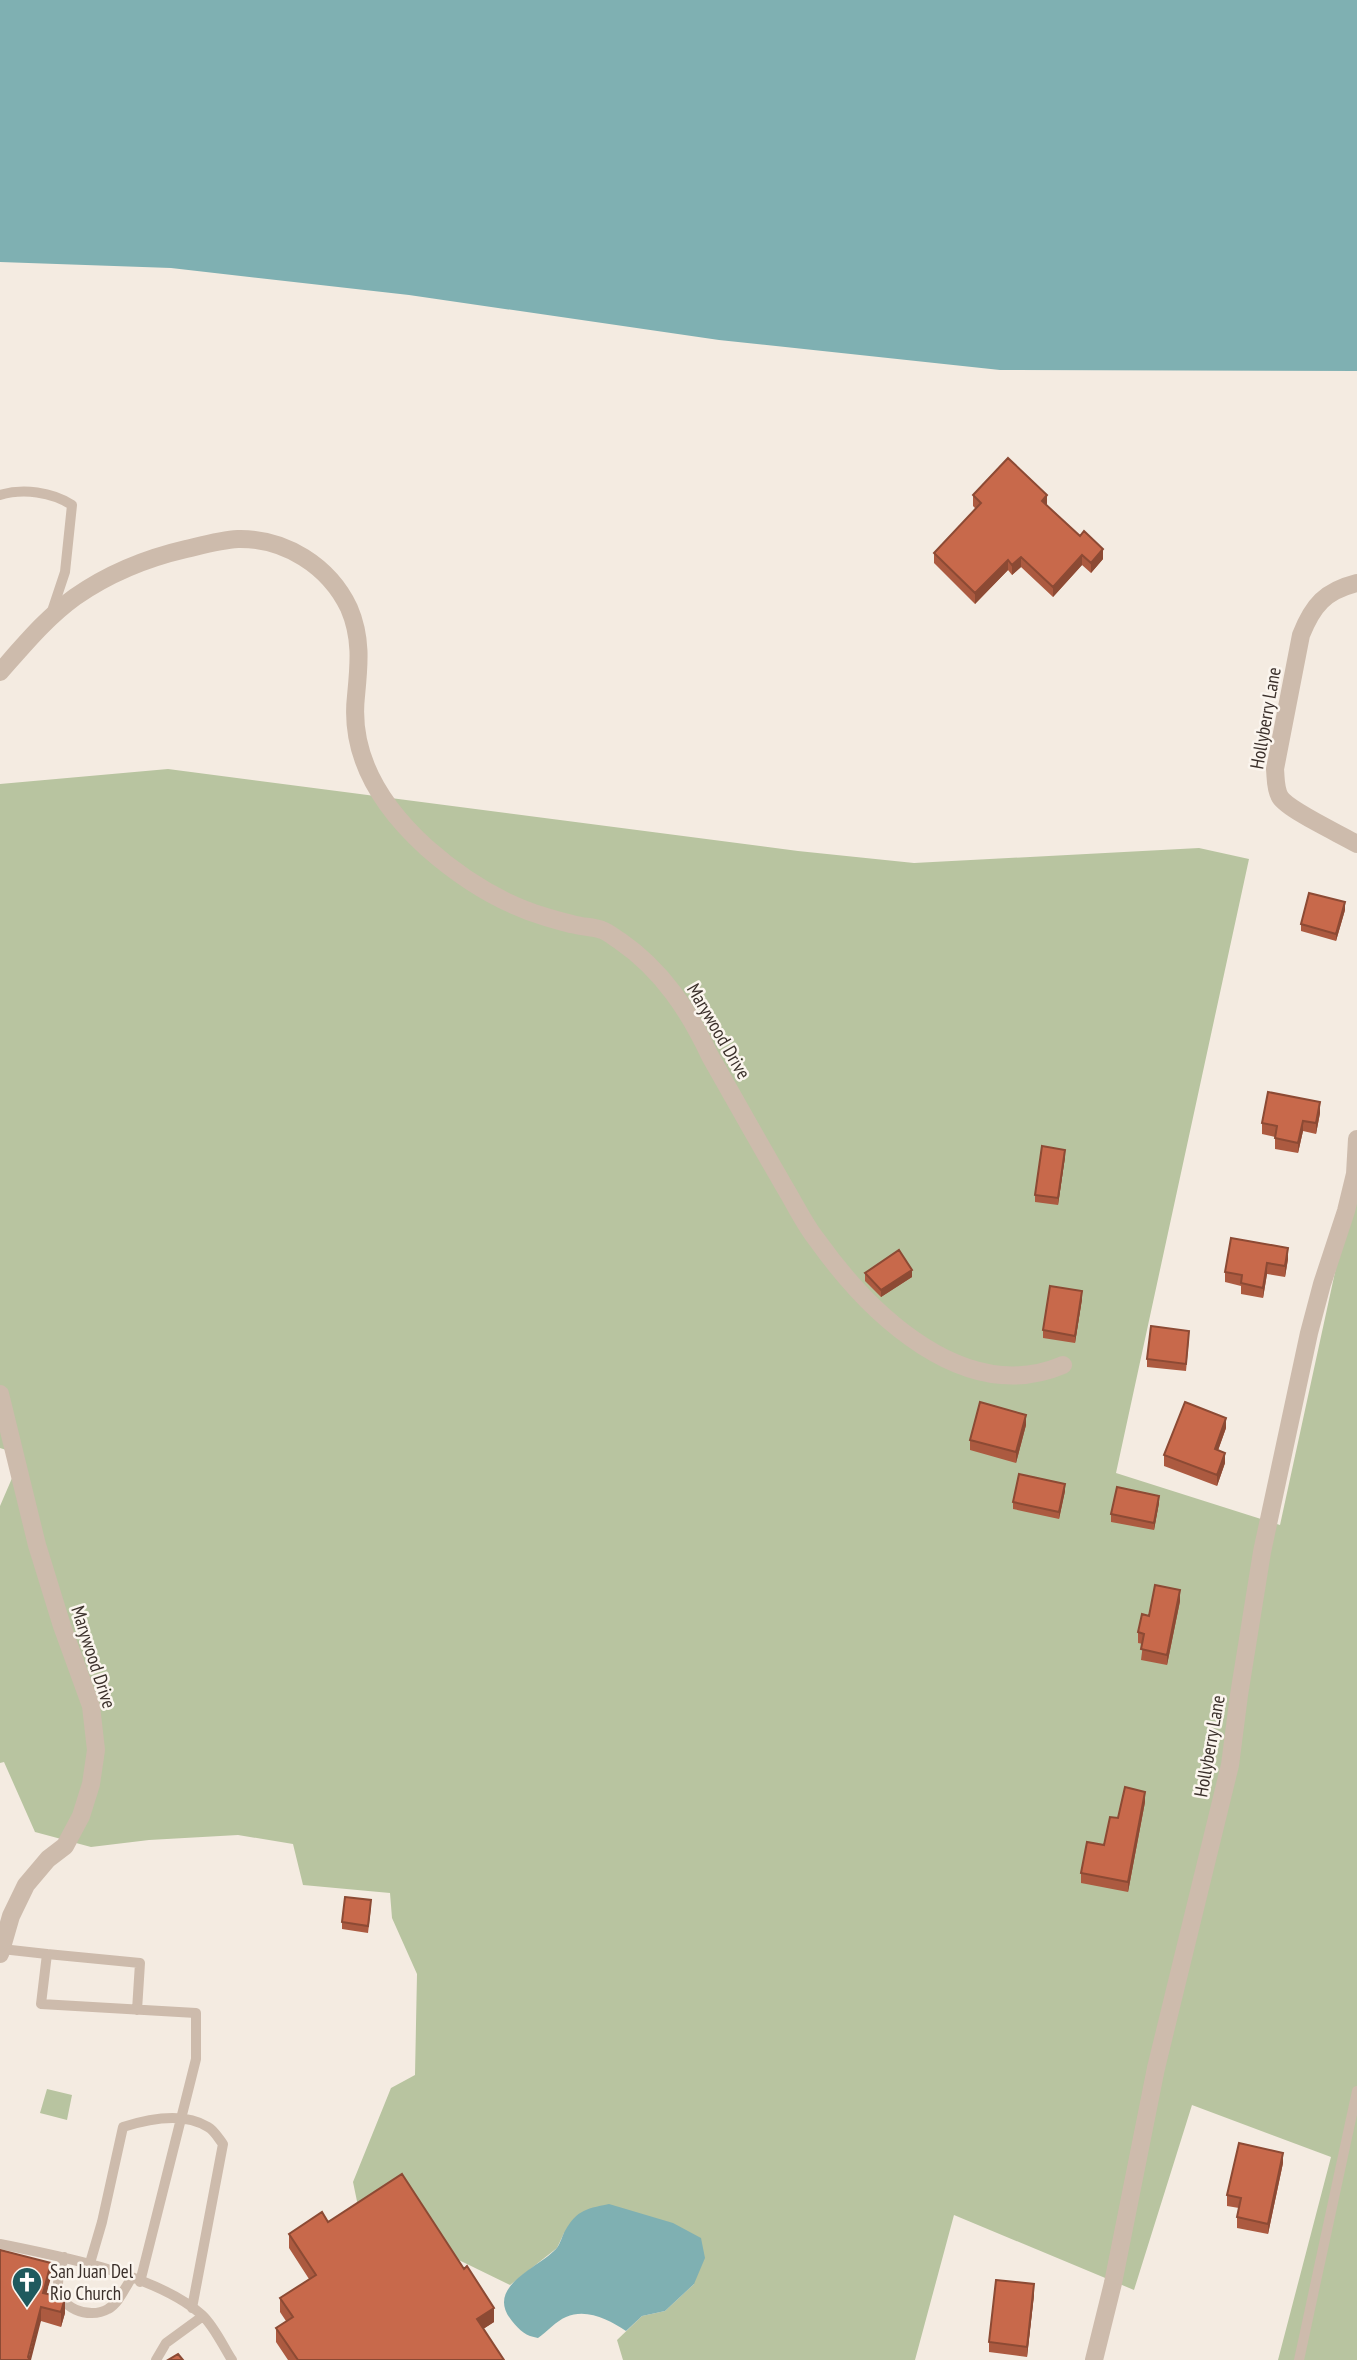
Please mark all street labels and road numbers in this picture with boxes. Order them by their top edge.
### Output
street label: Hollyberry Lane [1244,665,1286,771]
street label: Marywood Drive [682,979,756,1083]
street label: Marywood Drive [66,1603,122,1711]
street label: Hollyberry Lane [1188,1693,1230,1799]

